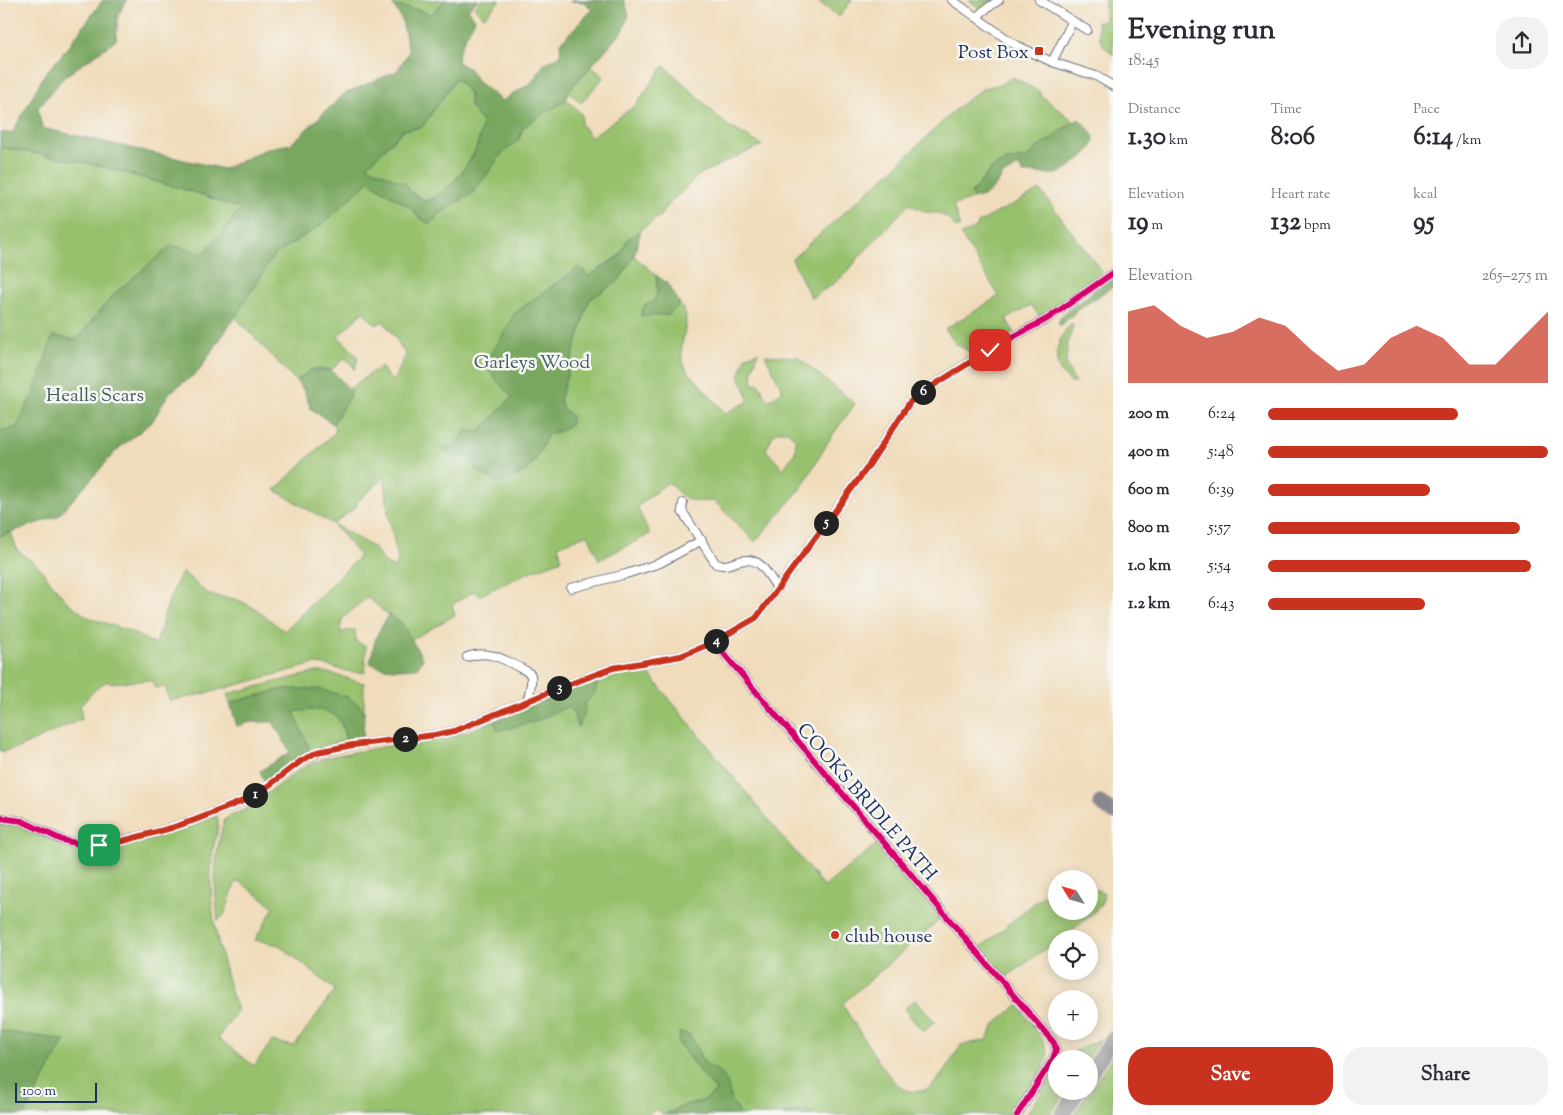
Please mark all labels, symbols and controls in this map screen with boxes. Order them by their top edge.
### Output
text: Evening run [1128,11,1275,51]
button: share [1496,17,1548,69]
place label: Post Box [958,40,1029,67]
marker: Post Box [1033,45,1045,57]
text: 18:45 [1128,50,1159,73]
text: Distance [1128,100,1181,120]
text: Time [1271,100,1302,120]
text: Pace [1413,100,1440,120]
text: 1.30 [1128,120,1166,156]
text: 8:06 [1271,120,1315,156]
text: 6:14 [1413,120,1453,156]
text: km [1166,131,1188,151]
text: /km [1453,131,1481,151]
text: Elevation [1128,185,1185,205]
text: Heart rate [1271,185,1330,205]
text: kcal [1413,185,1437,205]
text: 19 [1128,205,1148,241]
text: 132 [1271,205,1301,241]
text: 95 [1413,205,1434,241]
text: m [1148,216,1163,236]
text: bpm [1301,216,1331,236]
text: Elevation [1128,265,1193,288]
text: 265–275 m [1482,265,1548,288]
pin [969,329,1011,371]
icon: check [976,336,1004,364]
park label: Garleys Wood [474,350,591,377]
pin: 6 [910,380,936,404]
text: 6 [920,382,927,402]
park label: Healls Scars [46,383,144,410]
text: 200 m [1128,403,1169,426]
text: 6:24 [1208,403,1236,426]
text: 400 m [1128,441,1170,464]
text: 5:48 [1208,441,1234,464]
text: 600 m [1128,479,1170,502]
text: 6:39 [1208,479,1234,502]
pin: 5 [814,510,838,536]
text: 5 [824,513,829,533]
text: 800 m [1128,517,1170,540]
text: 5:57 [1208,517,1231,540]
text: 1.0 km [1128,555,1171,578]
text: 5:54 [1208,555,1231,578]
text: 1.2 km [1128,593,1170,616]
text: 6:43 [1208,593,1234,616]
pin: 4 [704,628,728,654]
text: 4 [713,631,720,651]
pin: 3 [546,676,572,700]
text: 3 [557,678,562,698]
street label: COOKS BRIDLE PATH [790,718,942,888]
pin: 2 [392,726,418,752]
text: 2 [402,729,409,749]
pin: 1 [242,782,268,808]
text: 1 [253,785,258,805]
pin [78,824,120,866]
icon: arrive [85,831,113,859]
north arrow [1048,870,1098,920]
map controls [1048,870,1098,1100]
place label: club house [845,924,933,951]
marker: club house [829,929,841,941]
button: locate [1048,930,1098,980]
button: + [1048,990,1098,1040]
button: Save [1128,1047,1333,1105]
button: Share [1343,1047,1548,1105]
button: − [1048,1050,1098,1100]
scale bar [15,1080,98,1103]
text: 100 m [22,1082,56,1102]

